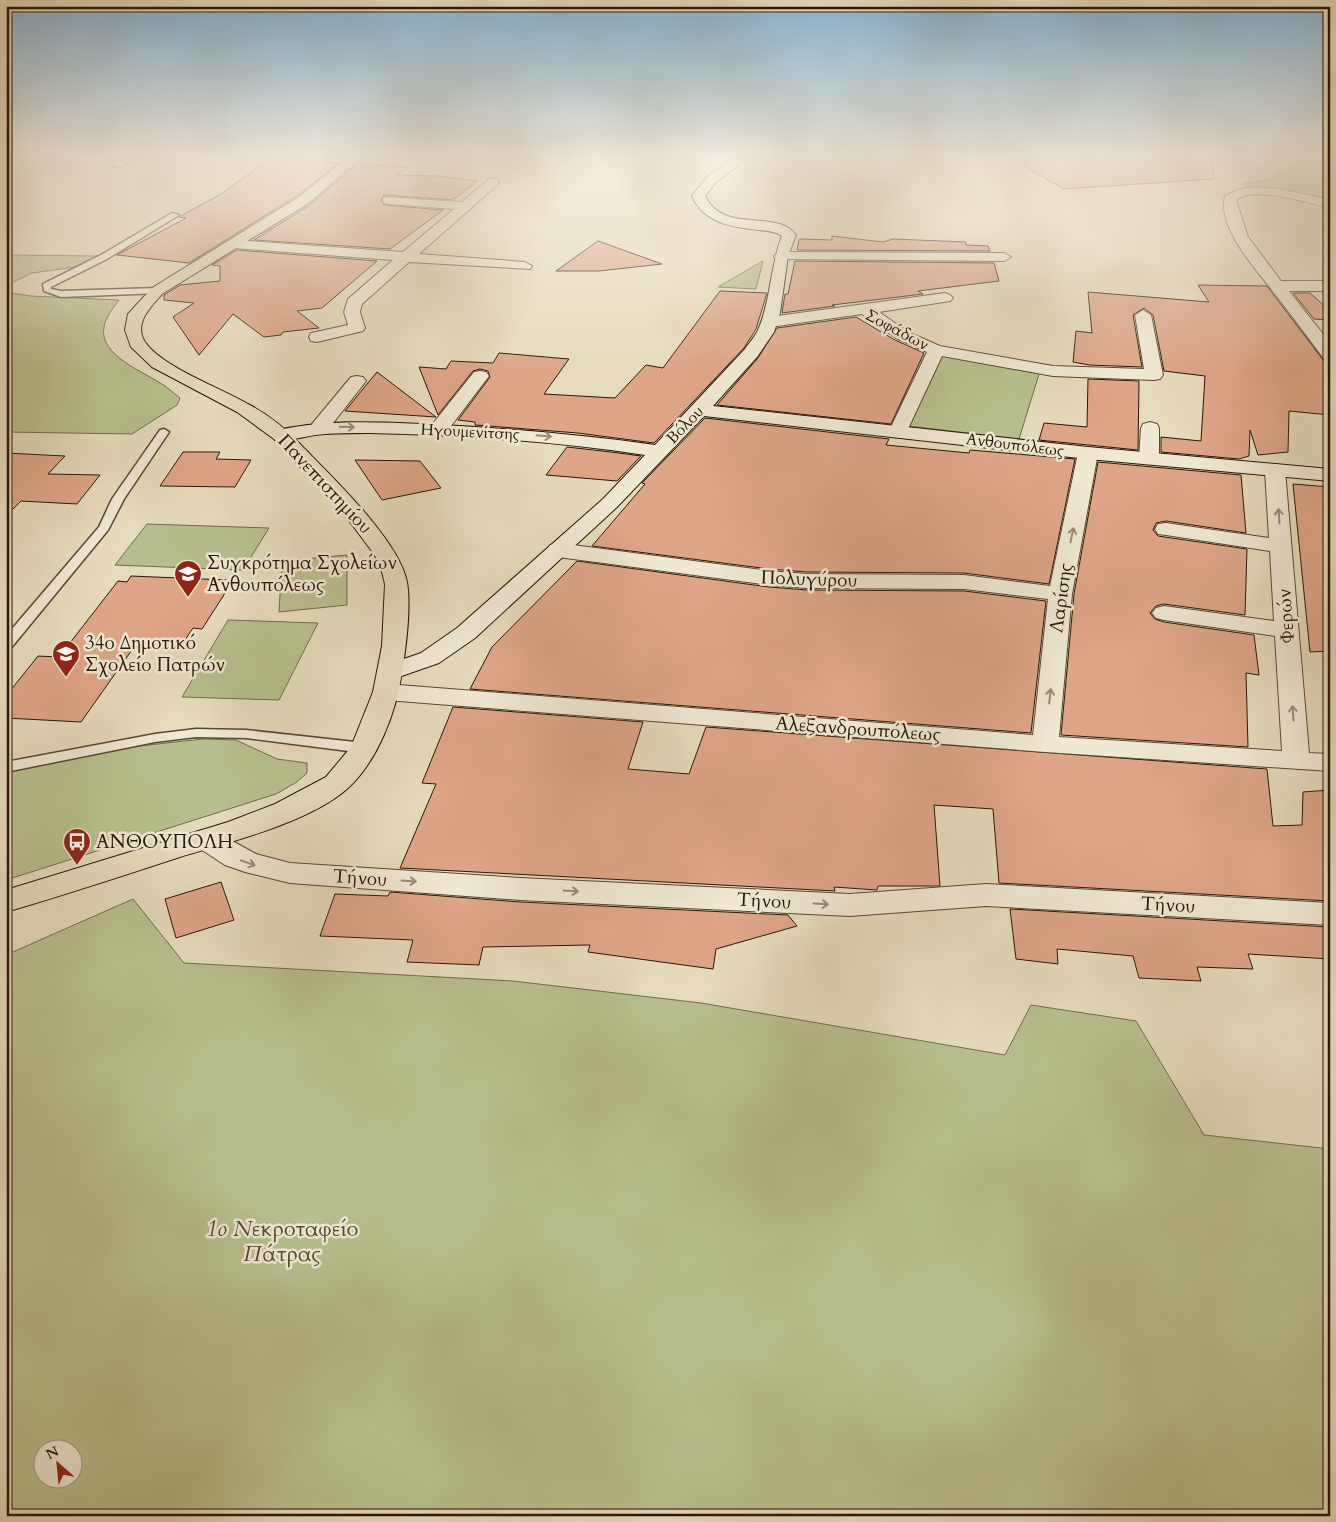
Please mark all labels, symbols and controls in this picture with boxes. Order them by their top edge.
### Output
street label: Σοφάδων [862,304,933,356]
street label: Βόλου [661,401,709,449]
street label: Ηγουμενίτσης [420,418,520,446]
one-way arrow [338,422,354,432]
street label: Πανεπιστημίου [272,428,378,540]
street label: Ανθουπόλεως [965,428,1065,462]
one-way arrow [536,432,552,441]
one-way arrow [1274,508,1283,524]
one-way arrow [1067,527,1077,543]
place label: Συγκρότημα Σχολείων Ανθουπόλεως [207,550,397,598]
school or university icon: Συγκρότημα Σχολείων Ανθουπόλεως [173,559,203,598]
street label: Λαρίσης [1043,561,1079,635]
street label: Πολυγύρου [760,564,858,594]
street label: Φερών [1271,588,1301,644]
place label: 34ο Δημοτικό Σχολείο Πατρών [85,630,225,678]
school or university icon: 34ο Δημοτικό Σχολείο Πατρών [51,639,81,678]
one-way arrow [1045,688,1054,704]
one-way arrow [1288,705,1297,721]
street label: Αλεξανδρουπόλεως [774,710,942,748]
bus stop icon: ΑΝΘΟΥΠΟΛΗ [62,827,92,866]
place label: ΑΝΘΟΥΠΟΛΗ [96,829,233,855]
one-way arrow [240,859,256,869]
street label: Τήνου [332,863,388,893]
one-way arrow [401,876,417,886]
one-way arrow [563,887,579,896]
street label: Τήνου [736,887,792,915]
street label: Τήνου [1140,891,1196,919]
one-way arrow [812,899,828,909]
park label: 1o Νεκροταφείο Πάτρας [206,1214,359,1269]
north arrow [32,1440,82,1490]
text: N [43,1442,62,1464]

